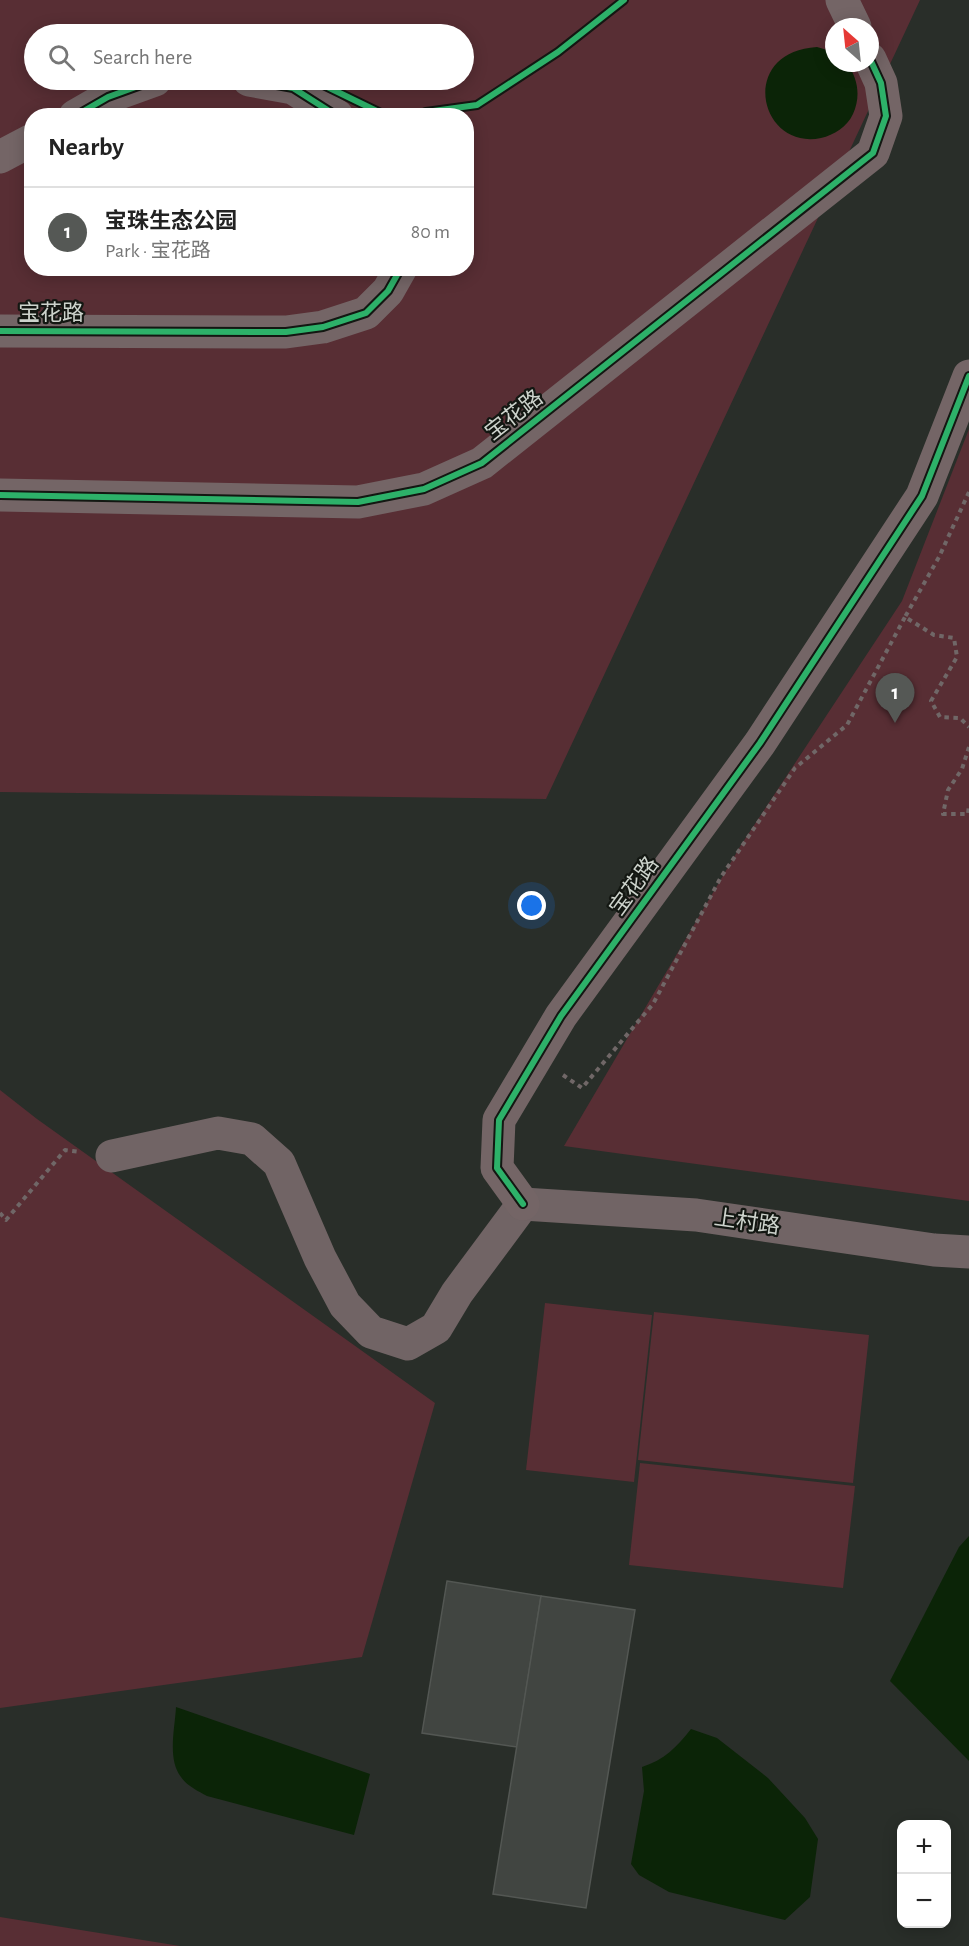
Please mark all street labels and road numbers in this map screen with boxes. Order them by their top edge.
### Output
street label: 宝花路 [18,301,84,324]
street label: 宝花路 [481,385,547,444]
street label: 宝花路 [605,852,662,919]
street label: 上村路 [713,1206,781,1237]

